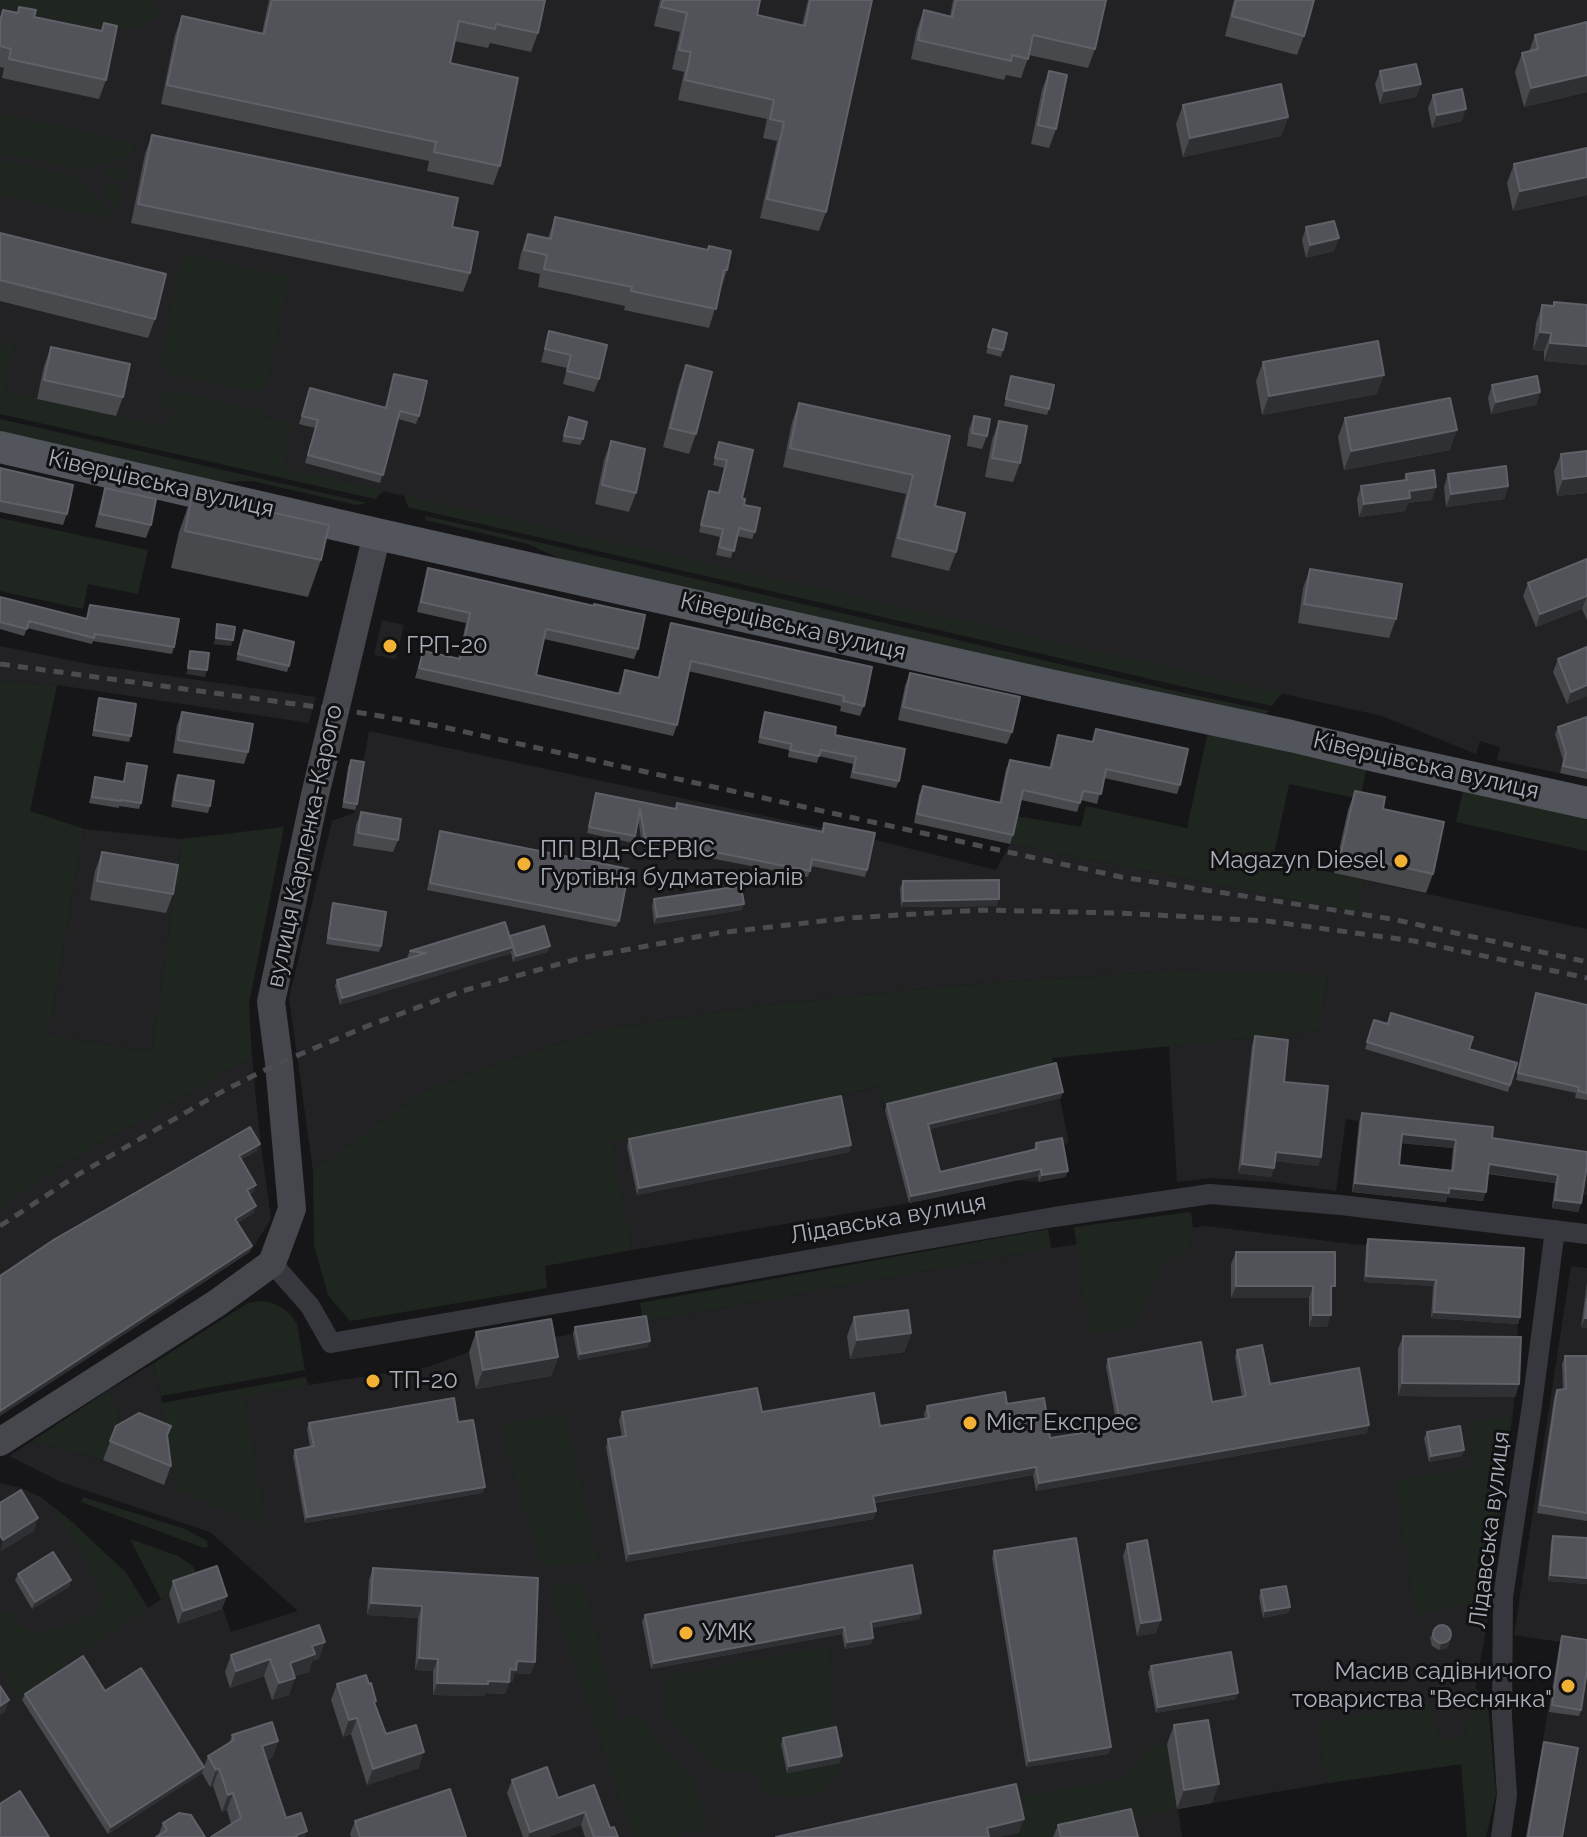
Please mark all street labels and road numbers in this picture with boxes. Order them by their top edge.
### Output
street label: Ківерцівська вулиця [45,444,277,524]
street label: Ківерцівська вулиця [677,587,909,667]
street label: вулиця Карпенка-Карого [261,702,349,990]
street label: Ківерцівська вулиця [1310,726,1542,806]
street label: Лідавська вулиця [787,1188,989,1250]
street label: Лідавська вулиця [1464,1429,1516,1631]

